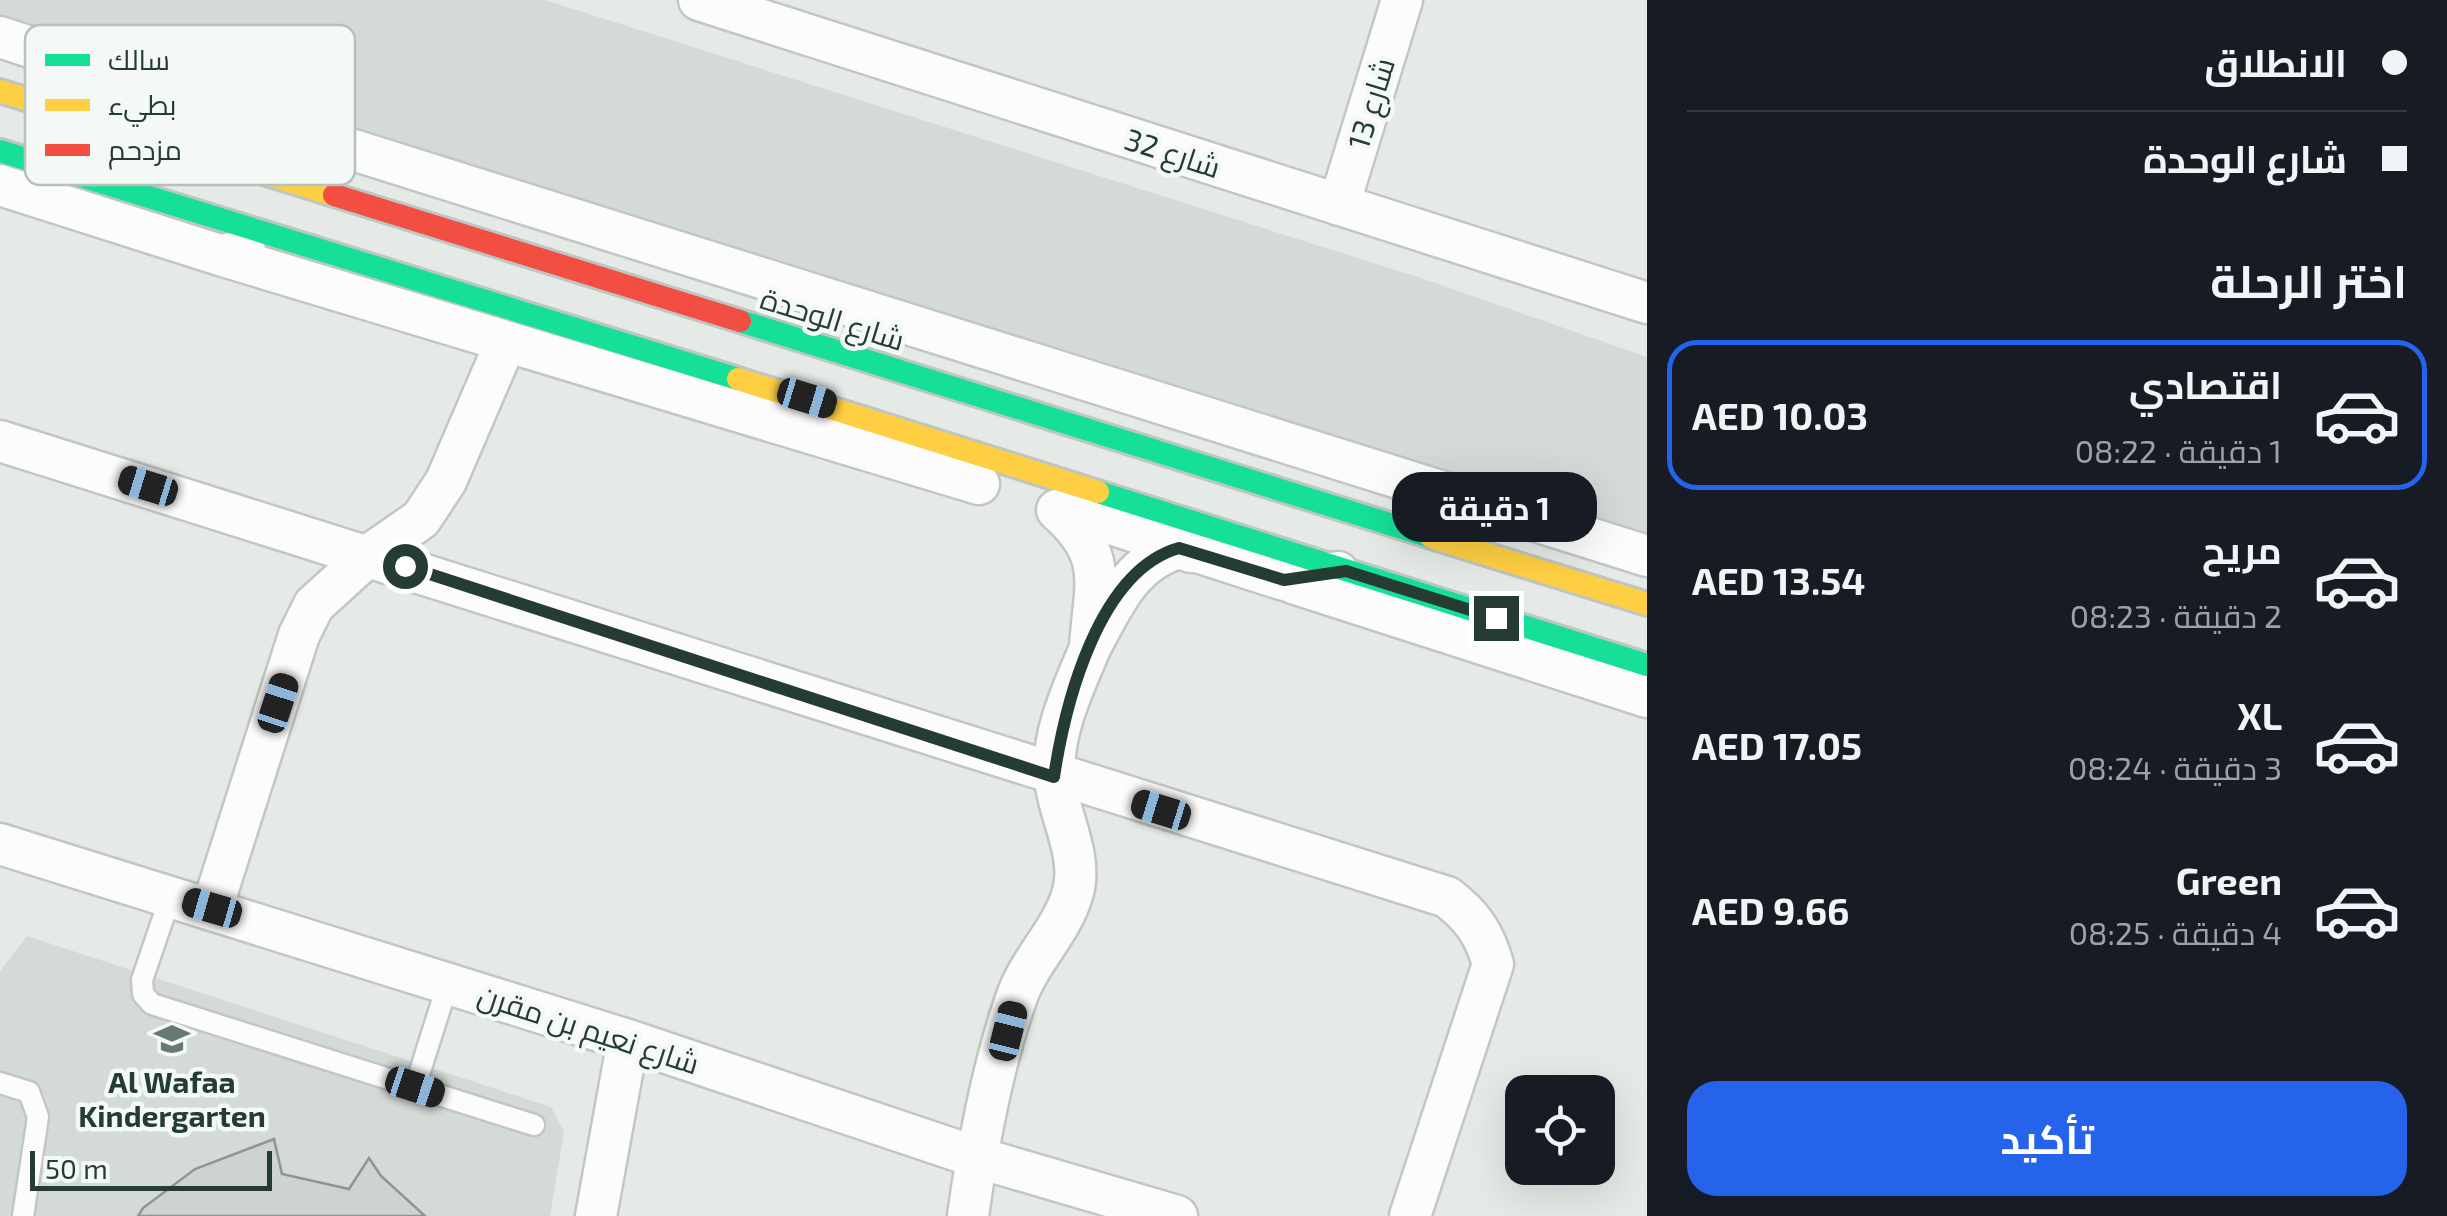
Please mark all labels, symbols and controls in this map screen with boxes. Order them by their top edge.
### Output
legend [25,25,355,185]
text: الانطلاق [2204,39,2347,85]
text: سالك [108,42,170,76]
street label: شارع 13 [1339,53,1405,154]
text: بطيء [108,87,176,127]
street label: شارع 32 [1119,120,1225,188]
text: مزدحم [108,132,182,170]
text: شارع الوحدة [2143,135,2347,181]
text: اختر الرحلة [2210,253,2407,307]
street label: شارع الوحدة [755,279,909,361]
text: اقتصادي [2129,361,2282,407]
icon: car [2312,370,2402,460]
car [774,375,840,421]
text: AED 10.03 [1692,392,1868,438]
text: 1 دقيقة · 08:22 [2075,431,2282,469]
car [115,463,181,509]
callout: 1 دقيقة [1394,473,1598,543]
text: 1 دقيقة [1439,488,1550,526]
text: مريح [2202,526,2282,572]
icon: car [2312,535,2402,625]
route start [383,544,428,589]
text: AED 13.54 [1692,557,1865,603]
route end [1474,596,1519,641]
text: 2 دقيقة · 08:23 [2070,596,2282,634]
car [254,670,302,736]
text: XL [2237,692,2282,738]
icon: car [2312,700,2402,790]
text: AED 17.05 [1692,722,1862,768]
text: 3 دقيقة · 08:24 [2068,748,2282,786]
car [1128,787,1194,833]
text: Green [2176,857,2282,903]
icon: car [2312,865,2402,955]
car [179,885,245,931]
text: AED 9.66 [1692,887,1849,933]
text: 4 دقيقة · 08:25 [2069,913,2282,951]
street label: شارع نعيم بن مقرن [473,975,704,1084]
car [986,998,1030,1064]
school or university icon: Al Wafaa Kindergarten [153,1020,191,1058]
place label: Al Wafaa Kindergarten [78,1063,266,1133]
car [382,1063,448,1111]
map controls [1505,1075,1615,1185]
button: locate [1505,1075,1615,1185]
button: تأكيد [1687,1081,2407,1196]
scale bar [30,1146,272,1190]
text: 50 m [45,1151,108,1185]

